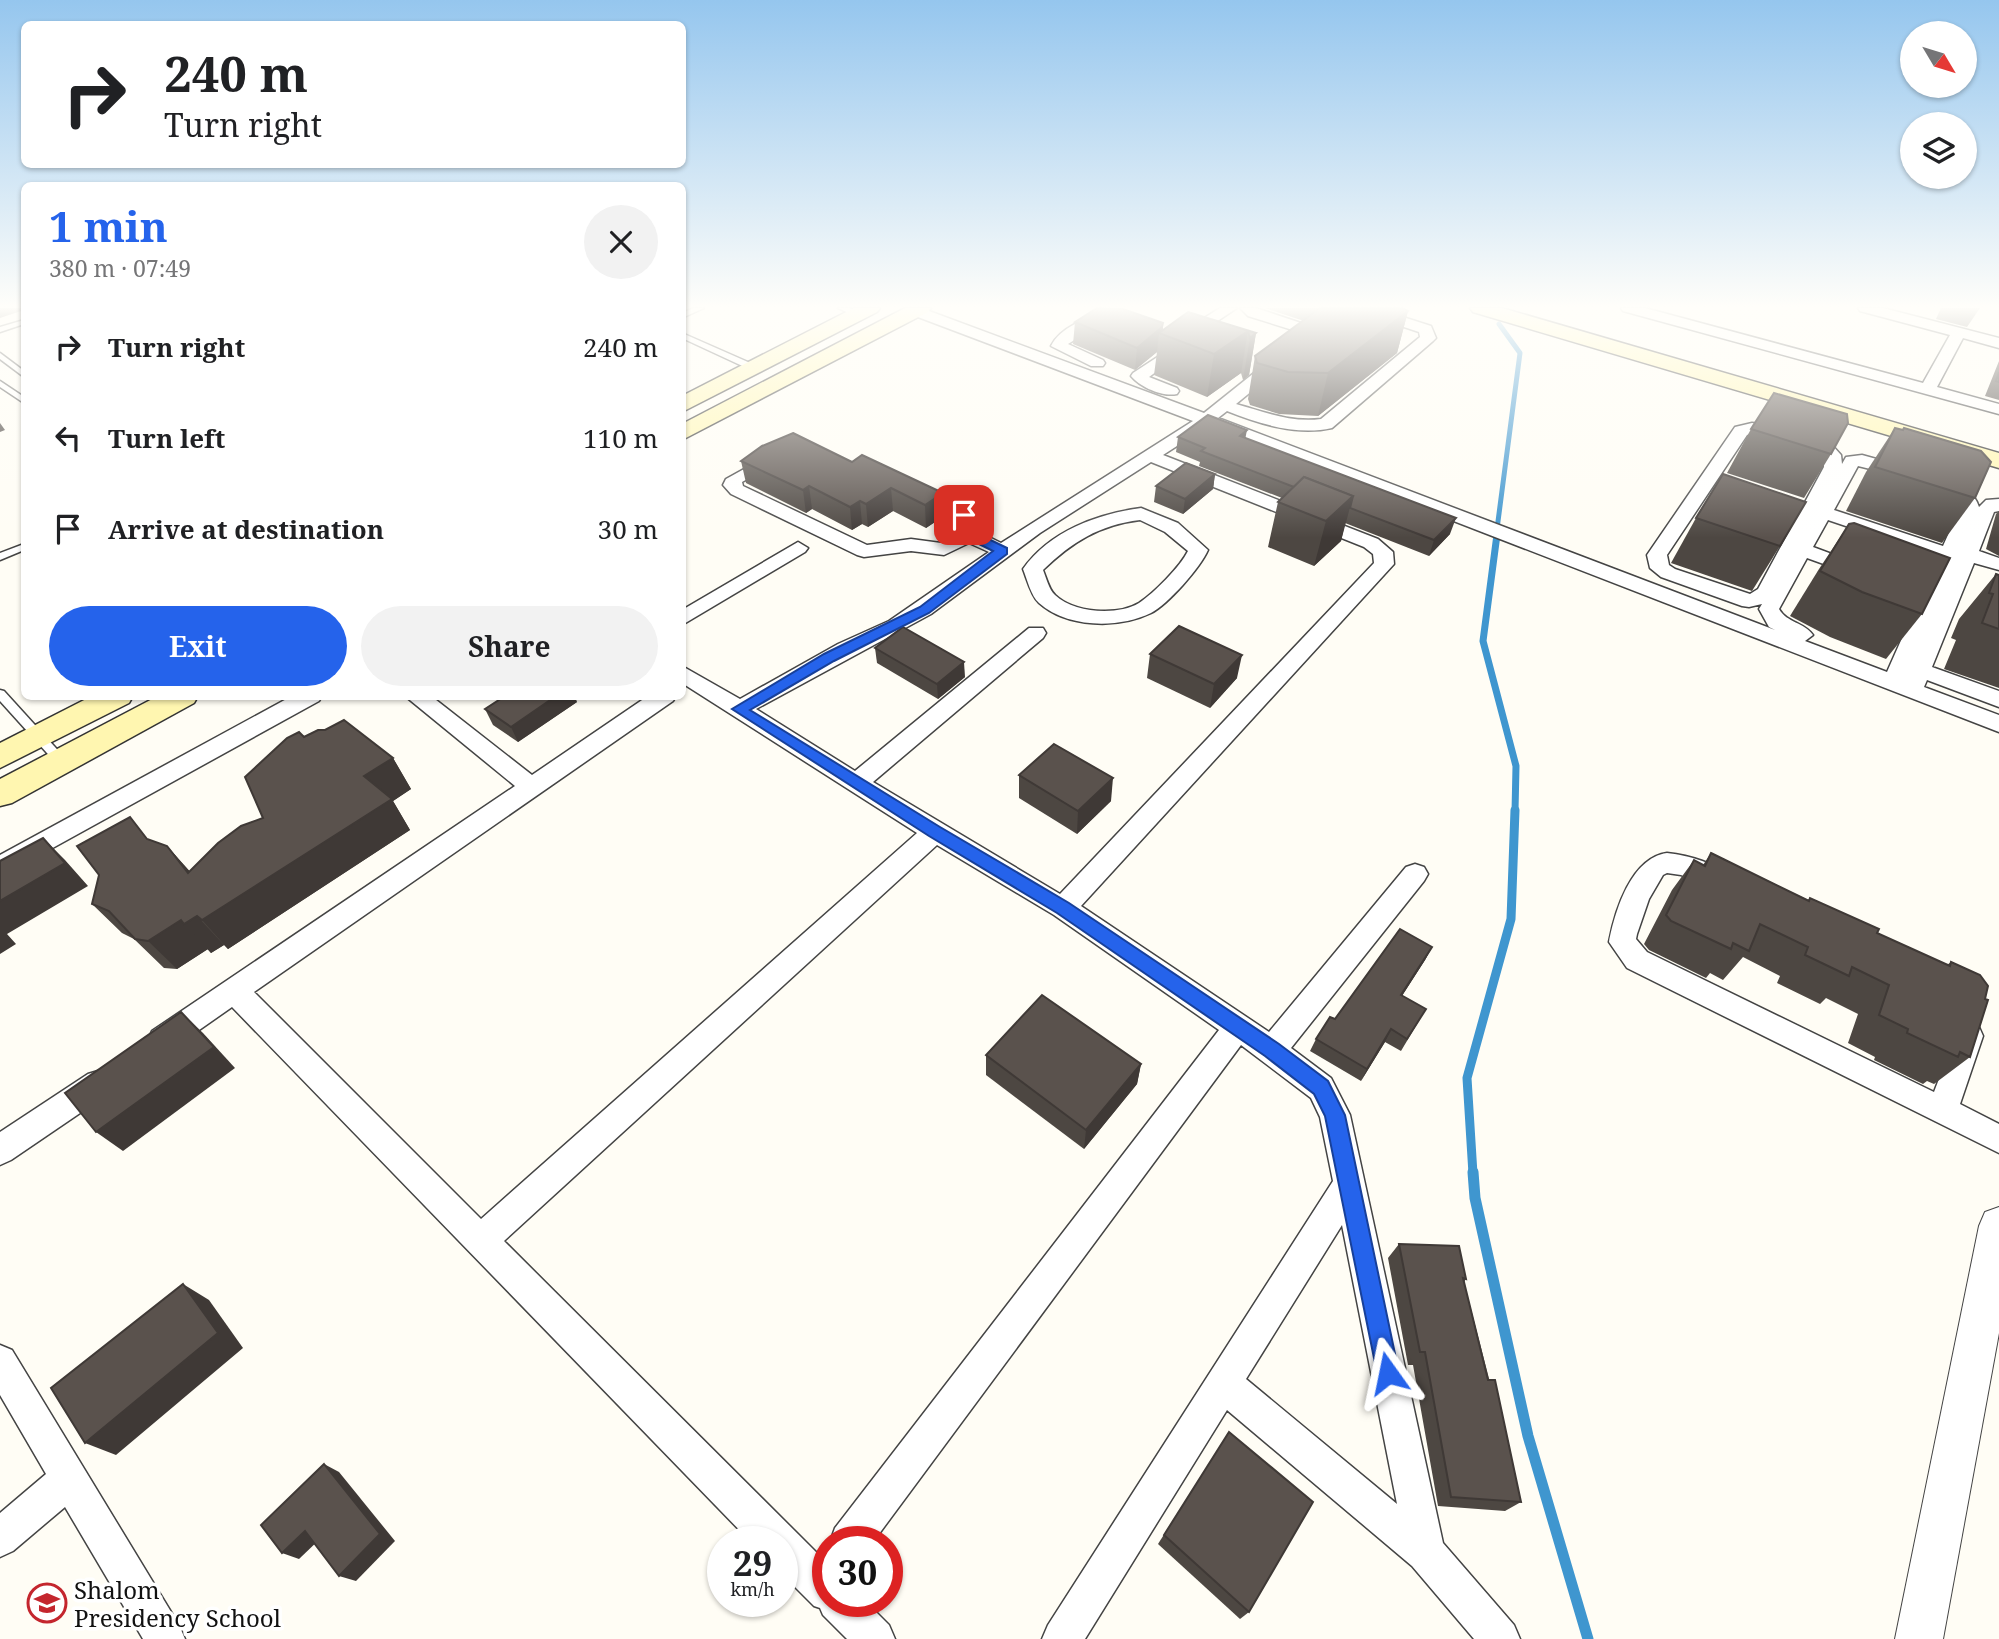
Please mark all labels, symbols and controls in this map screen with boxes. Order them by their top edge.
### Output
north arrow [1900,21,1978,98]
map controls [1900,21,1977,189]
text: 240 m [164,40,308,106]
icon: right [49,49,140,140]
text: Turn right [164,103,322,146]
button: layers [1900,112,1977,189]
text: 1 min [49,197,168,254]
button: close [584,205,658,279]
text: 380 m · 07:49 [49,252,191,284]
icon: right [49,328,87,366]
text: Turn right [108,329,245,365]
text: 240 m [583,329,658,365]
icon: left [49,419,87,457]
text: Turn left [108,420,225,456]
text: 110 m [583,420,658,456]
pin [934,485,994,545]
icon: arrive [945,496,983,534]
icon: arrive [49,510,87,548]
text: Arrive at destination [108,511,384,547]
text: 30 m [598,511,658,547]
button: Exit [49,606,347,686]
button: Share [361,606,658,686]
position arrow [1351,1336,1425,1410]
speed limit sign: 30 [812,1526,903,1617]
text: 29 [733,1539,772,1586]
place label: Shalom Presidency School [74,1573,282,1634]
text: km/h [730,1577,775,1601]
school or university icon: Shalom Presidency School [26,1582,68,1624]

